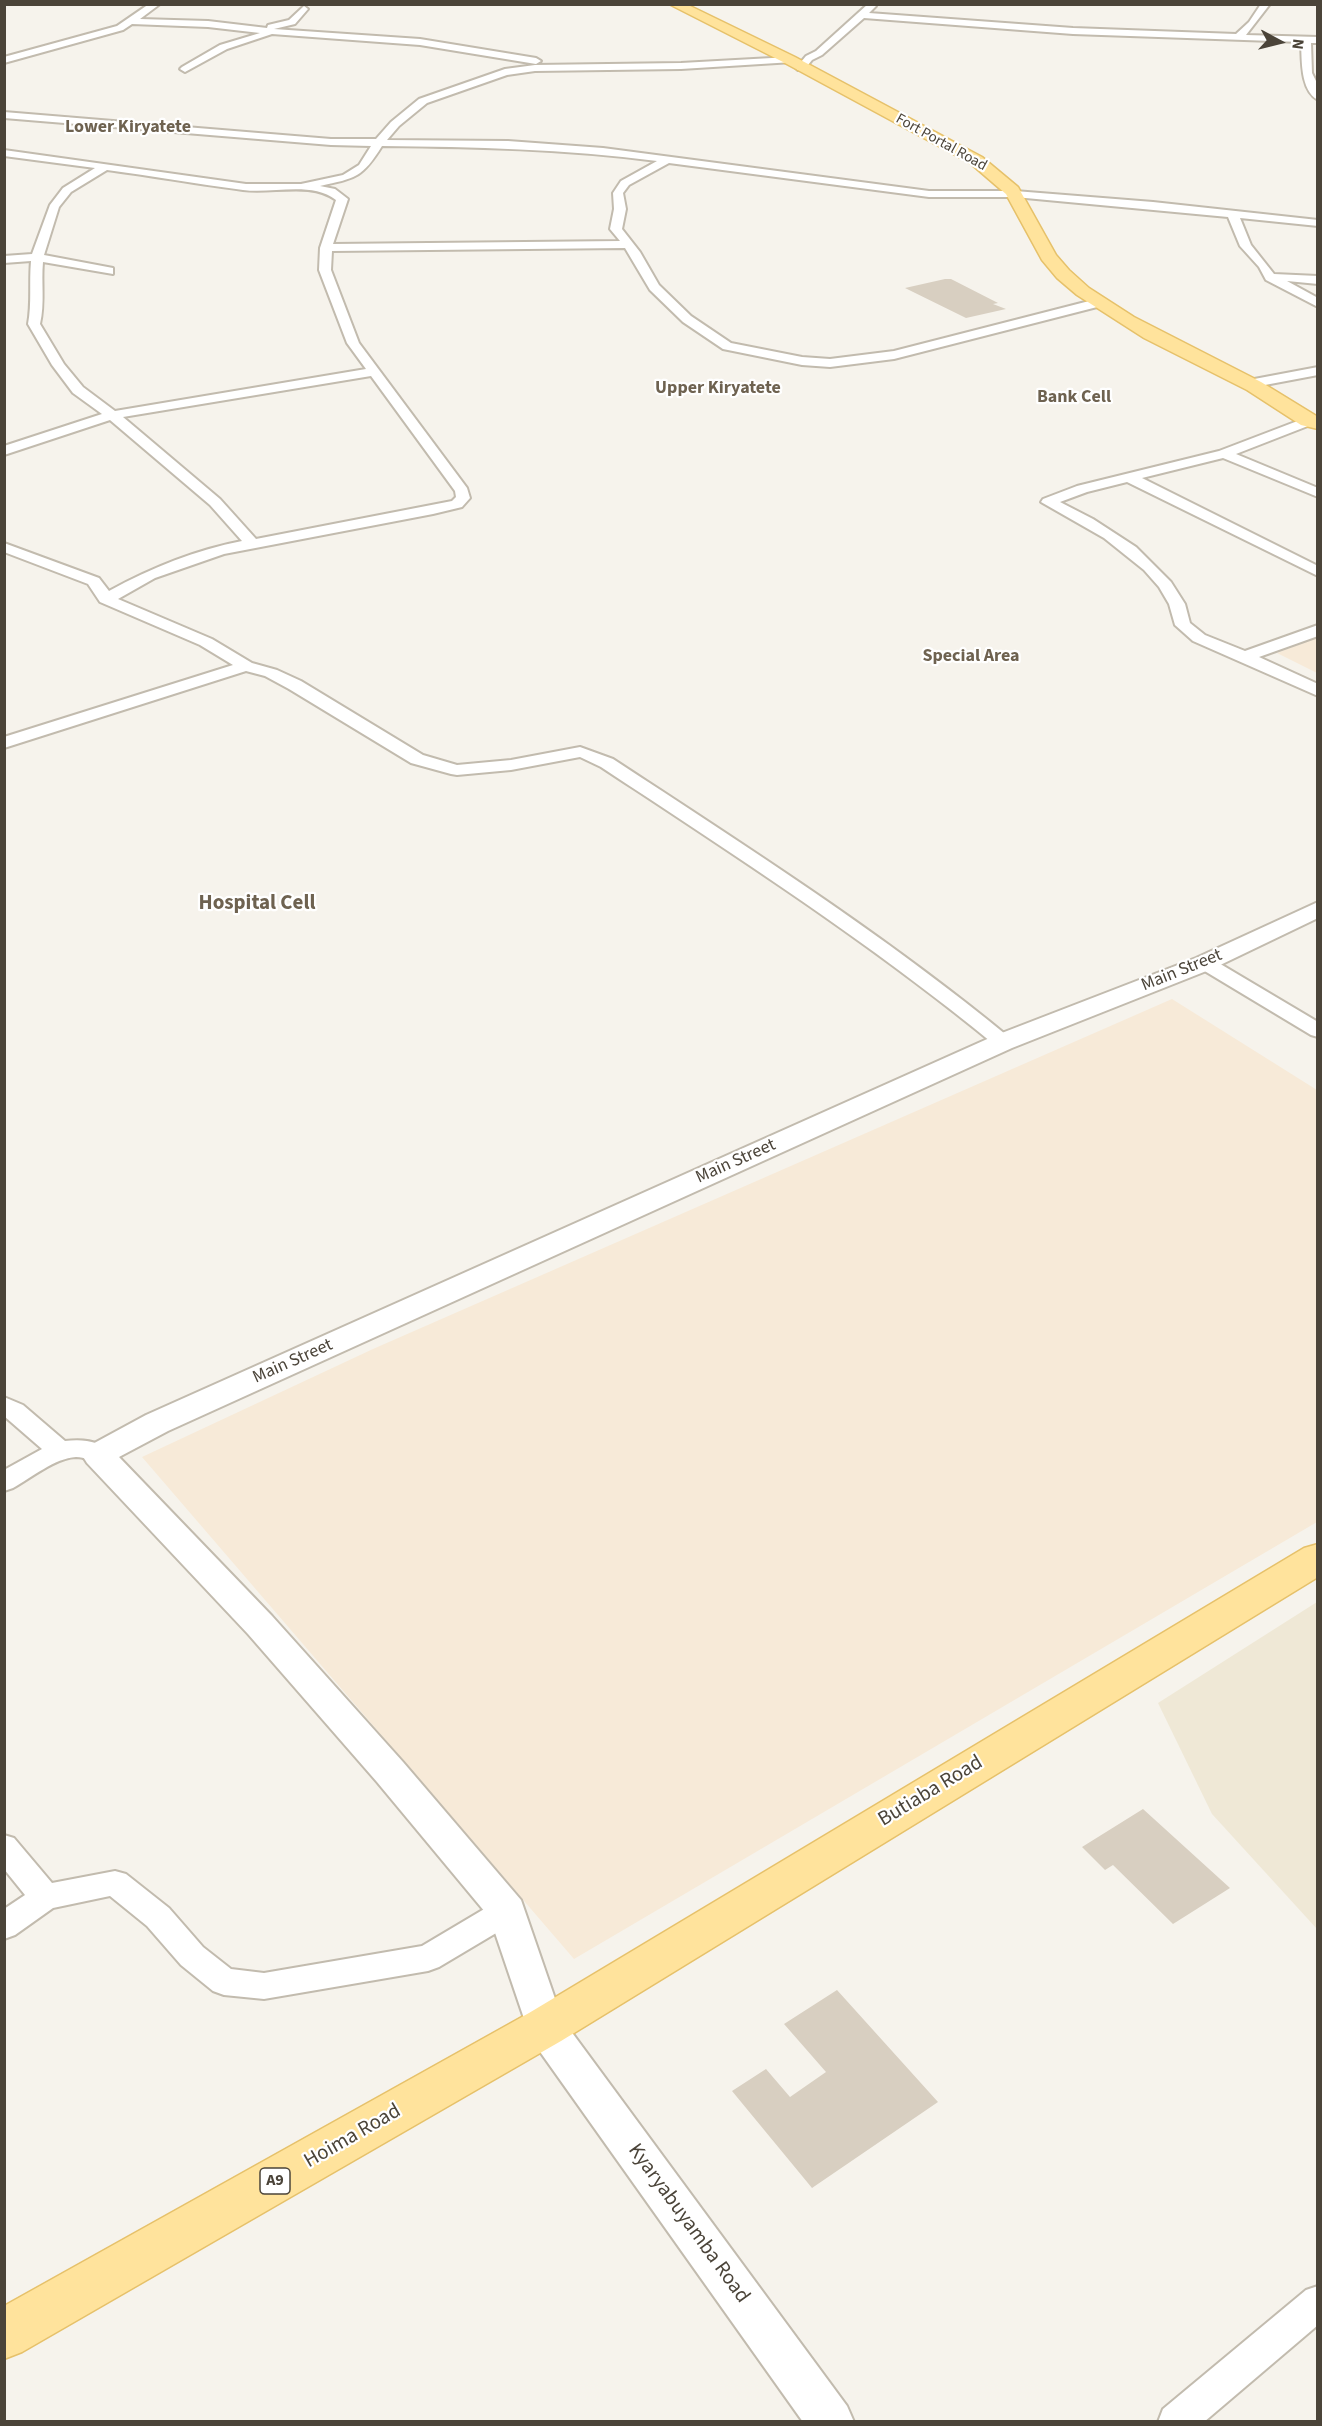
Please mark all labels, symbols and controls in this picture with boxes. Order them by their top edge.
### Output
north arrow [1250,12,1310,72]
text: N [1286,38,1309,51]
street label: Fort Portal Road [892,111,990,175]
district label: Lower Kiryatete [65,117,191,139]
district label: Upper Kiryatete [655,378,781,400]
district label: Bank Cell [1037,387,1111,409]
district label: Special Area [922,646,1020,668]
district label: Hospital Cell [199,891,315,917]
street label: Main Street [1138,945,1226,997]
street label: Main Street [693,1135,779,1189]
street label: Main Street [250,1335,336,1389]
street label: Butiaba Road [874,1751,988,1833]
street label: Hoima Road [300,2099,406,2175]
street label: Kyaryabuyamba Road [622,2139,754,2309]
road number: A9 [260,2168,290,2194]

